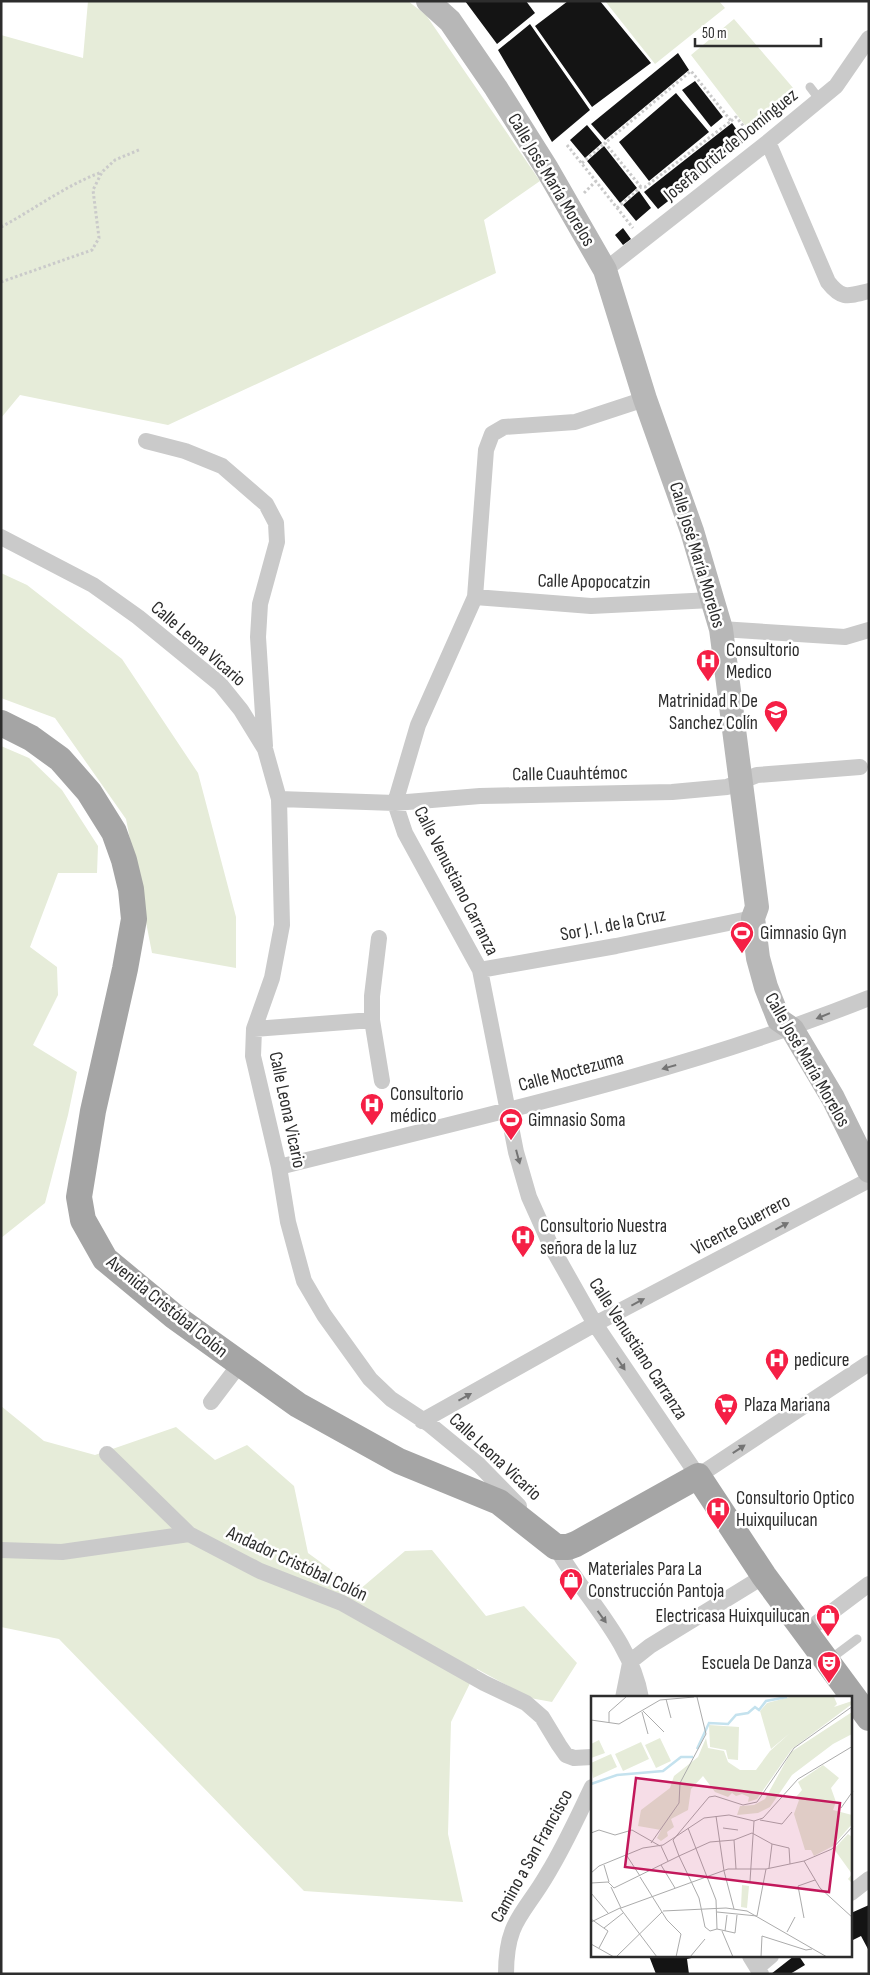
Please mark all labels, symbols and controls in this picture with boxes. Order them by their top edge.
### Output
scale bar [695,15,821,47]
text: 50 m [702,24,727,43]
street label: Josefa Ortiz de Domínguez [659,84,803,207]
street label: Calle José María Morelos [502,109,600,251]
street label: Calle José María Morelos [664,479,730,631]
street label: Calle Apopocatzin [537,570,651,594]
street label: Calle Leona Vicario [146,596,250,692]
place label: Consultorio Medico [726,639,800,684]
hospital icon: Consultorio Medico [695,648,721,682]
place label: Matrinidad R De Sanchez Colín [658,690,758,735]
school or university icon: Matrinidad R De Sanchez Colín [763,699,789,733]
street label: Calle Cuauhtémoc [512,761,628,787]
street label: Calle Venustiano Carranza [408,802,504,960]
street label: Sor J. I. de la Cruz [558,903,668,946]
sports icon: Gimnasio Gyn [729,920,755,954]
place label: Gimnasio Gyn [760,922,847,945]
street label: Calle José María Morelos [759,989,855,1131]
one-way arrow [816,1013,831,1020]
street label: Calle Moctezuma [516,1047,626,1097]
street label: Calle Leona Vicario [263,1050,311,1170]
one-way arrow [661,1063,676,1071]
place label: Consultorio médico [390,1083,464,1128]
hospital icon: Consultorio médico [359,1092,385,1126]
sports icon: Gimnasio Soma [498,1107,524,1141]
place label: Gimnasio Soma [528,1109,626,1132]
one-way arrow [514,1150,522,1165]
street label: Vicente Guerrero [688,1189,794,1261]
place label: Consultorio Nuestra señora de la luz [540,1215,667,1260]
one-way arrow [775,1222,789,1230]
hospital icon: Consultorio Nuestra señora de la luz [510,1224,536,1258]
street label: Avenida Cristóbal Colón [101,1250,232,1363]
street label: Calle Venustiano Carranza [584,1274,692,1424]
one-way arrow [631,1297,645,1306]
hospital icon: pedicure [764,1347,790,1381]
place label: pedicure [794,1349,849,1372]
one-way arrow [617,1357,626,1370]
one-way arrow [458,1392,472,1401]
supermarket icon: Plaza Mariana [713,1392,739,1426]
place label: Plaza Mariana [744,1394,830,1417]
street label: Calle Leona Vicario [444,1408,546,1506]
one-way arrow [732,1444,745,1454]
place label: Consultorio Optico Huixquilucan [736,1487,855,1532]
hospital icon: Consultorio Optico Huixquilucan [705,1496,731,1530]
street label: Andador Cristóbal Colón [222,1521,371,1607]
place label: Materiales Para La Construcción Pantoja [588,1558,724,1603]
shop icon: Materiales Para La Construcción Pantoja [558,1567,584,1601]
shop icon: Electricasa Huixquilucan [815,1603,841,1637]
place label: Electricasa Huixquilucan [655,1605,810,1628]
one-way arrow [597,1610,607,1624]
theatre icon: Escuela De Danza [816,1650,842,1684]
place label: Escuela De Danza [701,1652,812,1675]
inset map [591,1696,852,1958]
street label: Camino a San Francisco [486,1785,578,1927]

